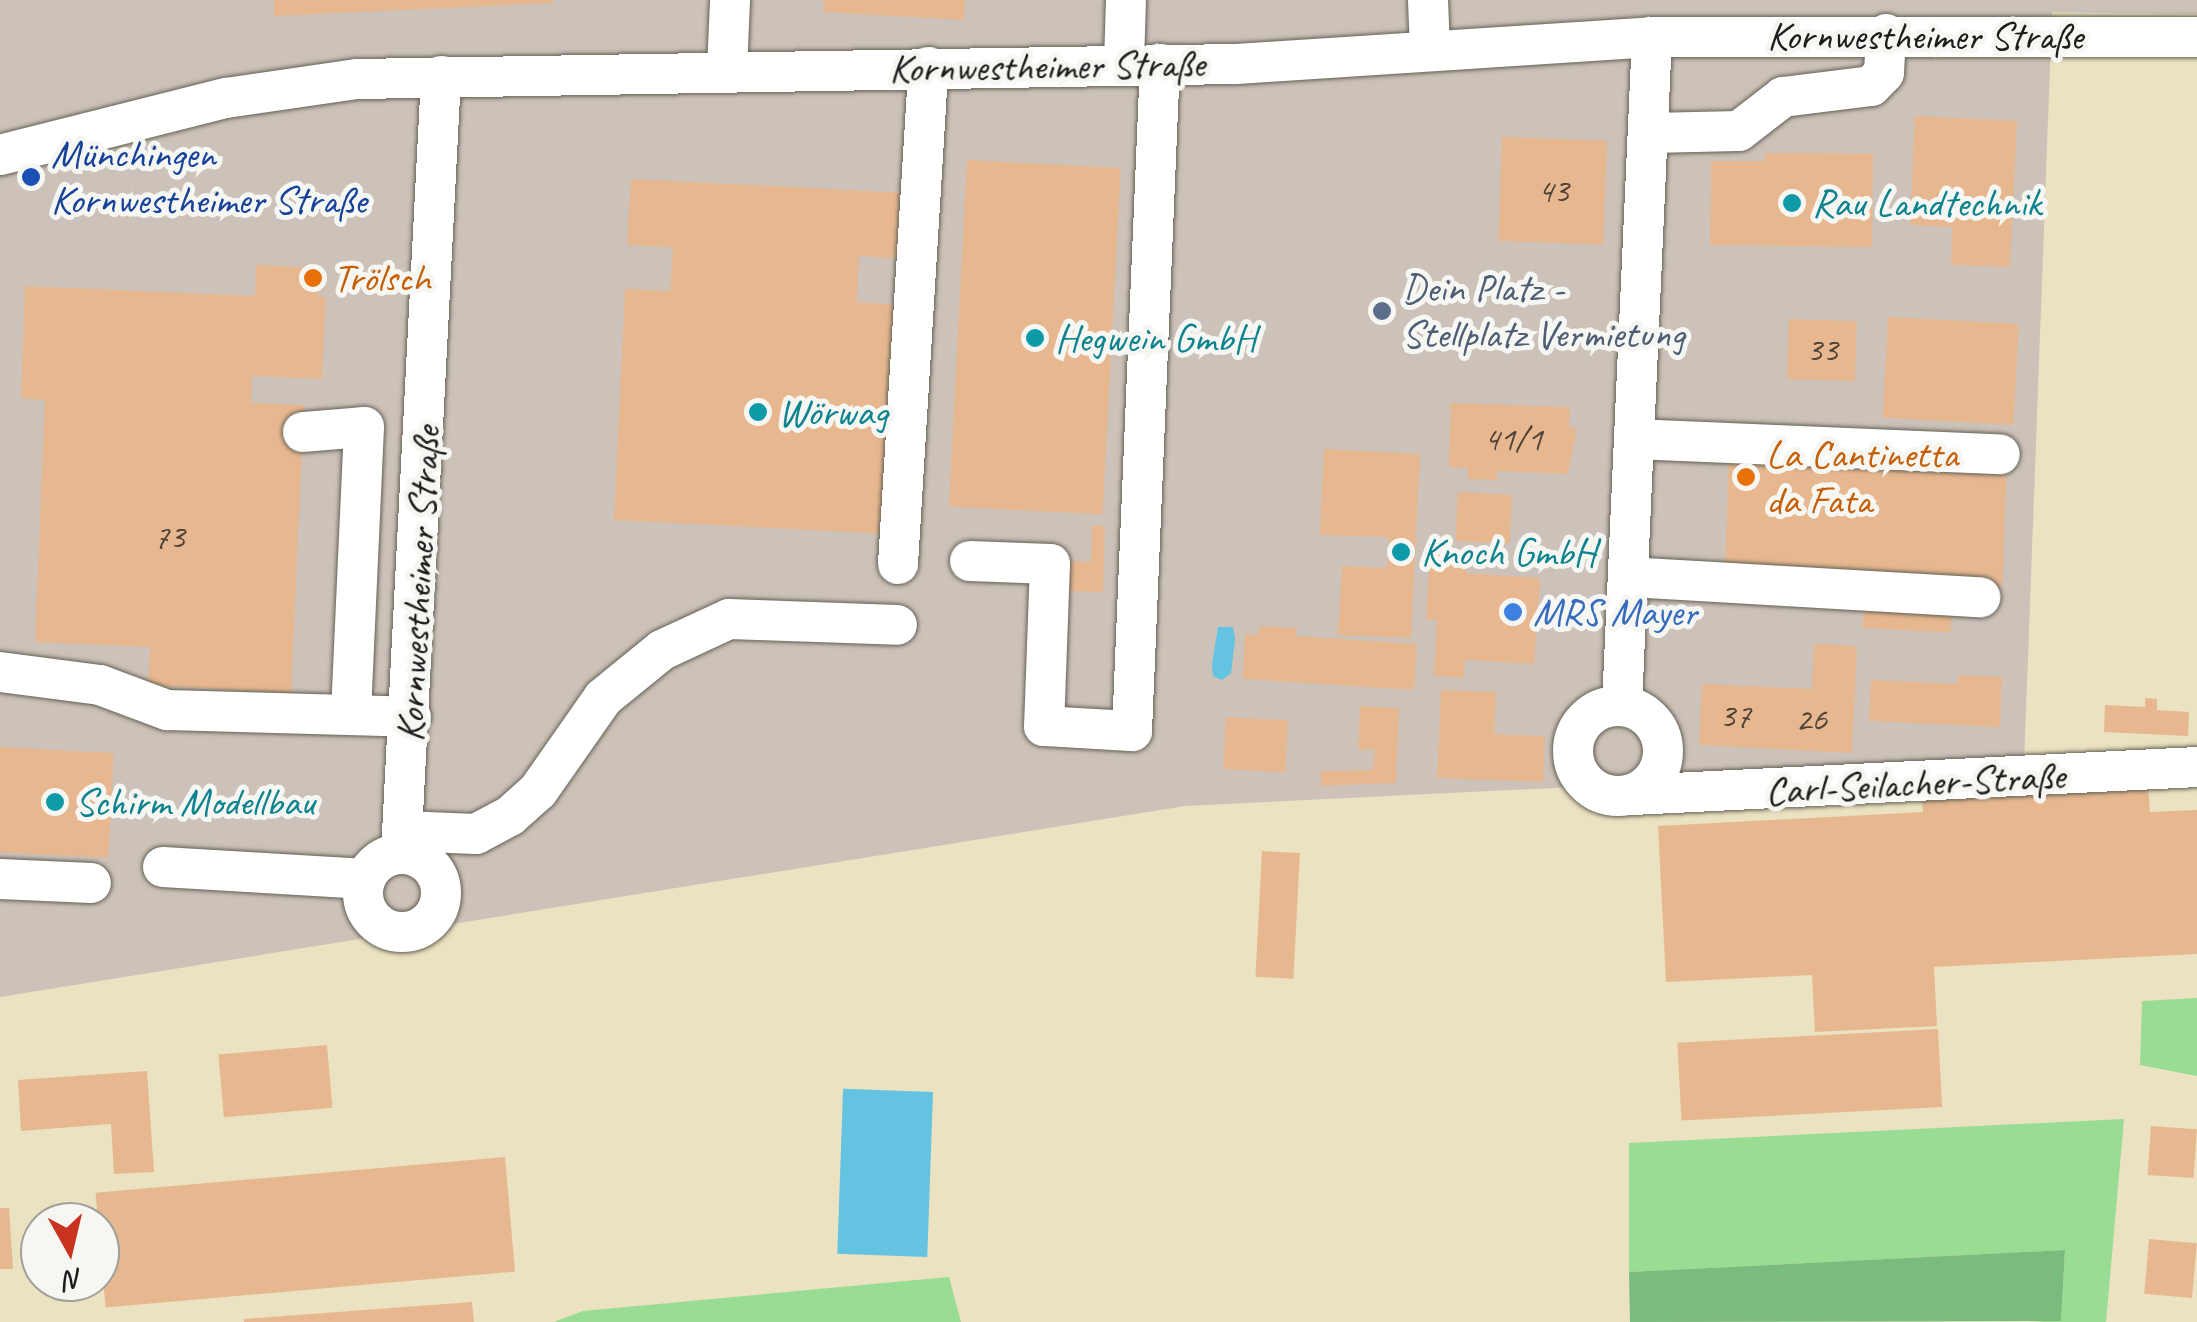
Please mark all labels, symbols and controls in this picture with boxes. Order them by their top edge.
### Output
street label: Kornwestheimer Straße [1766,12,2084,60]
street label: Kornwestheimer Straße [888,39,1206,93]
place label: Münchingen Kornwestheimer Straße [51,130,368,224]
marker: Münchingen Kornwestheimer Straße [20,166,42,188]
house number: 43 [1537,170,1569,212]
place label: Rau Landtechnik [1812,179,2042,227]
marker: Rau Landtechnik [1781,192,1803,214]
place label: Trölsch [333,254,431,302]
place label: Dein Platz - Stellplatz Vermietung [1402,264,1686,358]
marker: Trölsch [302,267,324,289]
marker: Dein Platz - Stellplatz Vermietung [1371,300,1393,322]
place label: Hegwein GmbH [1055,314,1256,362]
marker: Hegwein GmbH [1024,327,1046,349]
house number: 33 [1806,329,1838,371]
place label: Wörwag [778,388,888,436]
marker: Wörwag [747,401,769,423]
house number: 41/1 [1484,418,1542,460]
street label: Kornwestheimer Straße [386,424,450,744]
place label: La Cantinetta da Fata [1766,430,1960,524]
marker: La Cantinetta da Fata [1735,466,1757,488]
house number: 73 [153,516,185,558]
place label: Knoch GmbH [1421,528,1596,576]
marker: Knoch GmbH [1390,541,1412,563]
place label: MRS Mayer [1533,588,1697,636]
marker: MRS Mayer [1502,601,1524,623]
house number: 37 [1719,695,1751,737]
house number: 26 [1795,698,1827,740]
street label: Carl-Seilacher-Straße [1764,751,2066,815]
place label: Schirm Modellbau [75,778,314,826]
marker: Schirm Modellbau [44,791,66,813]
north arrow [20,1202,120,1302]
text: N [63,1262,85,1299]

